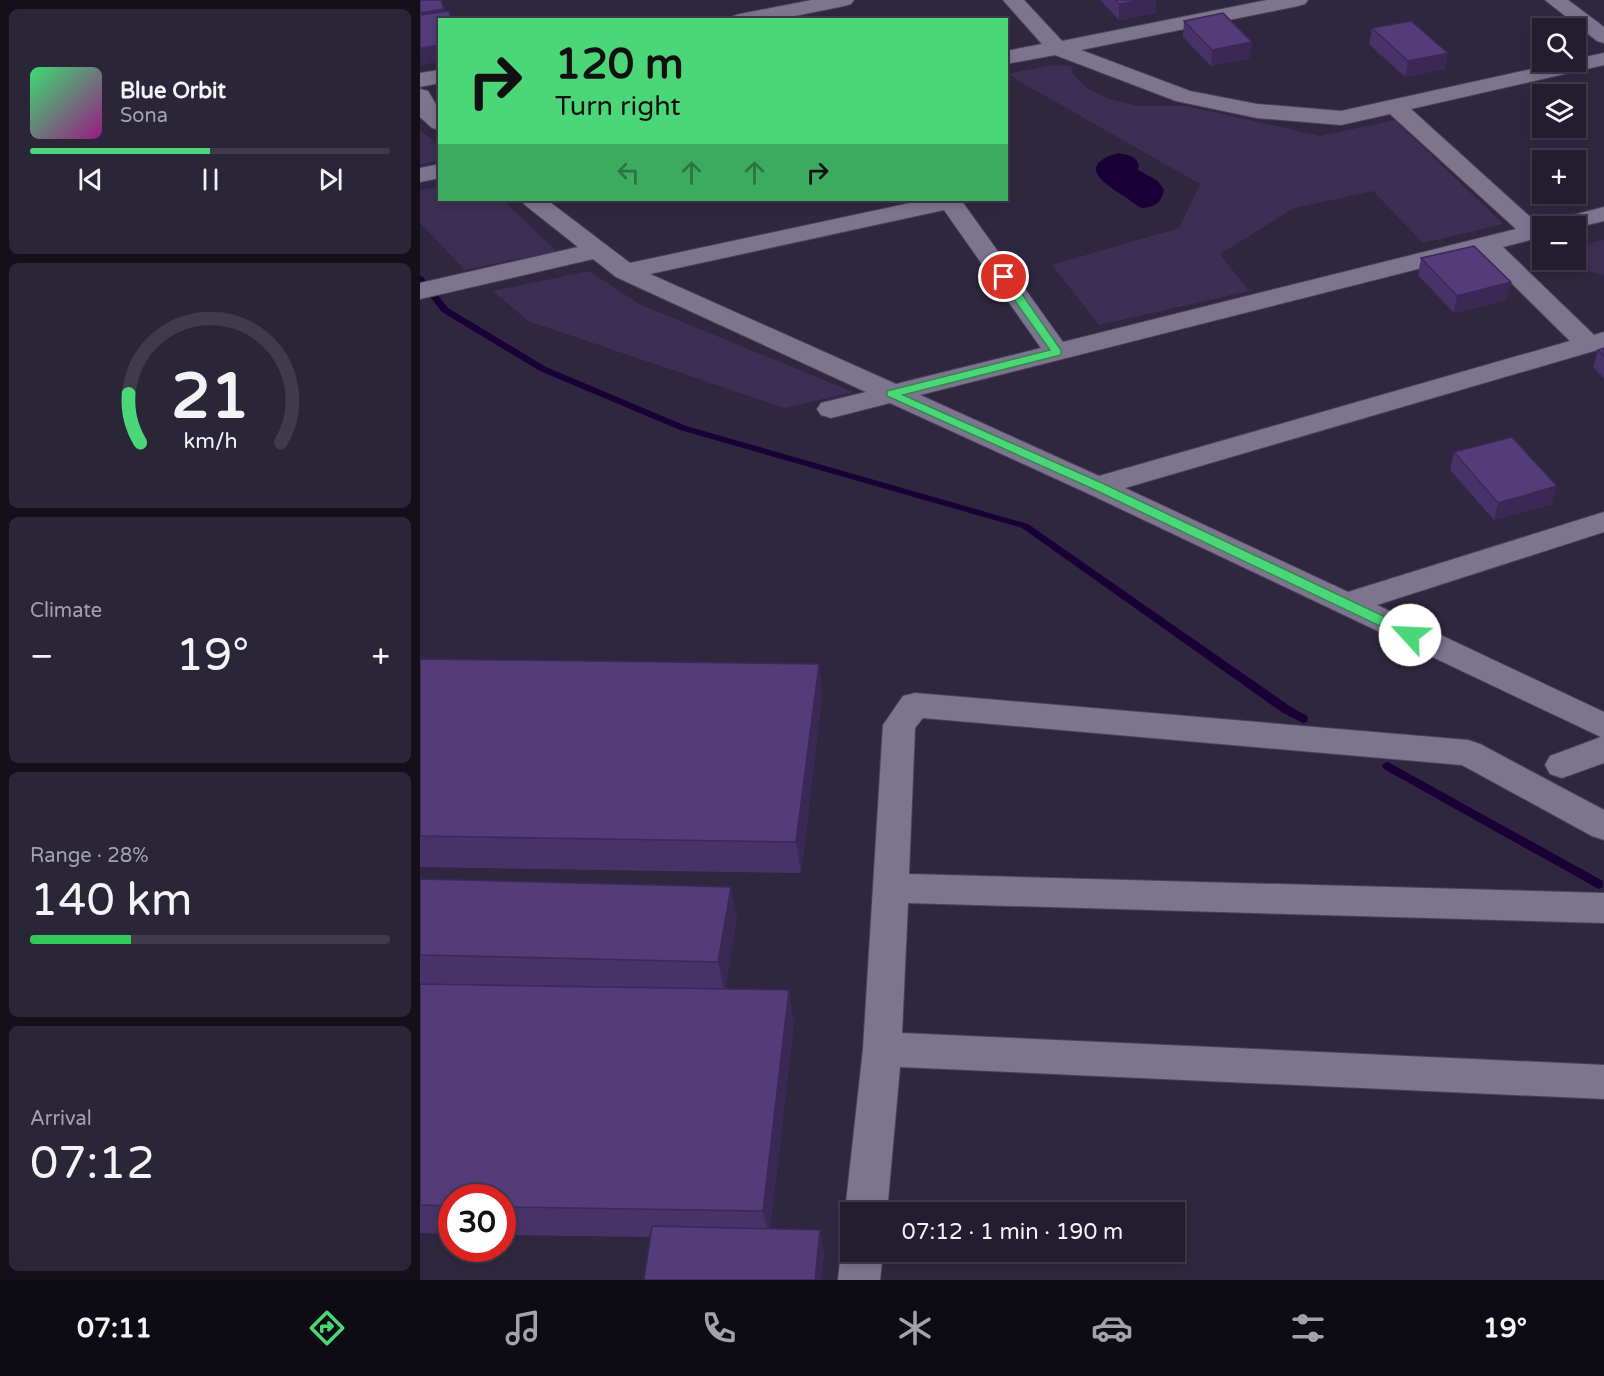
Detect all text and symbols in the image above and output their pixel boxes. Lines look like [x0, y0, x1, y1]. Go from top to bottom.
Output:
map controls [1532, 18, 1586, 270]
button: search [1532, 18, 1586, 72]
text: 120 m [555, 39, 684, 90]
icon: right [456, 42, 534, 120]
text: Blue Orbit [120, 78, 226, 104]
button: layers [1532, 84, 1586, 138]
text: Turn right [555, 90, 681, 123]
text: Sona [120, 104, 168, 128]
button: + [1532, 150, 1586, 204]
icon: left [612, 156, 645, 189]
icon: ahead [675, 156, 708, 189]
icon: ahead [738, 156, 771, 189]
icon: right [801, 156, 834, 189]
icon: previous [74, 163, 107, 196]
icon: pause [194, 163, 227, 196]
icon: next [314, 163, 347, 196]
button: − [1532, 216, 1586, 270]
pin [978, 251, 1029, 302]
icon: arrive [987, 260, 1020, 293]
text: 21 [171, 360, 249, 435]
text: km/h [183, 428, 237, 454]
text: Climate [30, 599, 102, 623]
position arrow [1378, 603, 1442, 667]
text: 19° [176, 629, 249, 683]
text: − [30, 637, 54, 676]
text: + [371, 637, 390, 676]
text: Range · 28% [30, 844, 149, 868]
text: 140 km [30, 874, 192, 928]
text: Arrival [30, 1107, 92, 1131]
text: 07:12 [30, 1137, 155, 1191]
speed limit sign: 30 [438, 1184, 516, 1262]
text: 07:12 · 1 min · 190 m [902, 1219, 1123, 1245]
icon: directions [306, 1307, 348, 1349]
icon: music [502, 1307, 544, 1349]
icon: phone [698, 1307, 740, 1349]
icon: climate [894, 1307, 936, 1349]
icon: car [1091, 1307, 1133, 1349]
icon: filters [1287, 1307, 1329, 1349]
text: 07:11 [77, 1312, 152, 1345]
text: 19° [1483, 1312, 1527, 1345]

